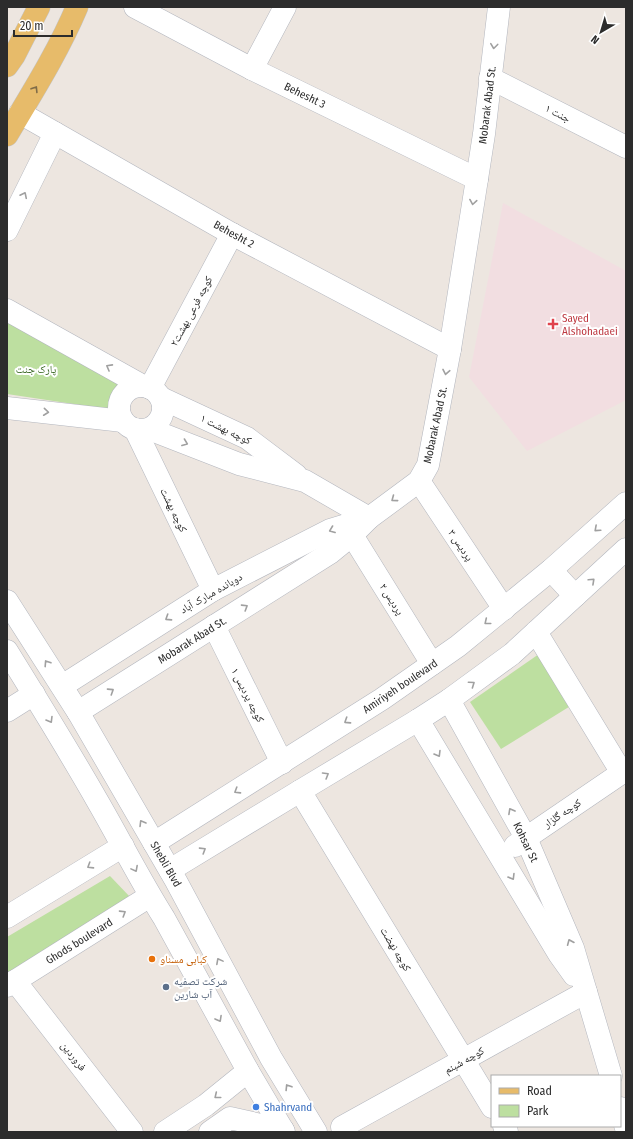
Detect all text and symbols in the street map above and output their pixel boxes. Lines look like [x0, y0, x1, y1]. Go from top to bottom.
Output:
scale bar [14, 12, 72, 38]
north arrow [581, 12, 621, 52]
text: 20 m [20, 19, 44, 33]
text: N [589, 32, 602, 47]
one-way arrow [490, 43, 499, 49]
street label: Mobarak Abad St. [476, 65, 499, 145]
street label: Behesht 3 [282, 80, 328, 111]
one-way arrow [30, 86, 37, 93]
street label: جنت ۱ [543, 102, 573, 125]
one-way arrow [19, 192, 27, 200]
one-way arrow [469, 199, 478, 205]
street label: Behesht 2 [211, 218, 256, 251]
street label: کوچه فرعی بهشت۲ [168, 274, 216, 348]
place label: Sayed Alshohadaei [562, 312, 618, 338]
marker: Sayed Alshohadaei [547, 318, 559, 330]
park label: پارک جنت [16, 363, 56, 376]
one-way arrow [106, 364, 113, 372]
one-way arrow [442, 369, 451, 375]
street label: Mobarak Abad St. [421, 386, 450, 465]
one-way arrow [43, 408, 49, 417]
street label: کوچه بهشت ۱ [198, 411, 254, 448]
one-way arrow [181, 438, 188, 446]
street label: کوچه بهشت [157, 486, 190, 535]
one-way arrow [391, 495, 398, 502]
one-way arrow [594, 524, 602, 532]
one-way arrow [328, 525, 335, 533]
street label: پردیس ۳ [445, 527, 476, 564]
street label: دوبانده مبارک آباد [178, 570, 245, 616]
one-way arrow [587, 578, 595, 586]
street label: پردیس ۲ [377, 581, 407, 618]
one-way arrow [241, 604, 248, 611]
one-way arrow [166, 613, 173, 620]
street label: Mobarak Abad St. [156, 614, 229, 667]
one-way arrow [484, 618, 492, 625]
street label: Amiriyeh boulevard [360, 657, 440, 716]
one-way arrow [44, 660, 52, 667]
street label: کوچه پردیس ۱ [228, 666, 267, 725]
one-way arrow [468, 681, 475, 689]
one-way arrow [107, 689, 114, 696]
one-way arrow [45, 716, 52, 723]
one-way arrow [344, 717, 351, 724]
one-way arrow [433, 750, 440, 757]
one-way arrow [322, 772, 329, 779]
one-way arrow [234, 787, 241, 794]
street label: کوچه گلزار [540, 796, 584, 831]
one-way arrow [508, 808, 515, 815]
one-way arrow [139, 820, 147, 827]
street label: Kohsar St [510, 820, 541, 865]
street label: Shebli Blvd [147, 839, 184, 889]
one-way arrow [199, 847, 206, 854]
one-way arrow [87, 861, 94, 869]
one-way arrow [131, 865, 138, 872]
one-way arrow [508, 873, 515, 880]
one-way arrow [119, 911, 126, 918]
street label: Ghods boulevard [43, 916, 115, 967]
street label: کوچه نهضت [377, 925, 414, 974]
one-way arrow [567, 938, 575, 945]
place label: کبابی مسناو [160, 953, 208, 966]
marker: کبابی مسناو [147, 954, 157, 964]
one-way arrow [216, 958, 224, 965]
place label: شرکت تصفیه آب شارین [174, 975, 227, 1001]
marker: شرکت تصفیه آب شارین [161, 982, 171, 992]
one-way arrow [214, 1015, 222, 1022]
street label: فروردین [58, 1039, 89, 1074]
street label: کوچه شبنم [442, 1044, 487, 1078]
legend [491, 1075, 621, 1127]
one-way arrow [286, 1084, 293, 1091]
text: Road [527, 1084, 552, 1098]
one-way arrow [215, 1091, 222, 1098]
place label: Shahrvand [264, 1101, 312, 1114]
marker: Shahrvand [251, 1102, 261, 1112]
text: Park [527, 1104, 549, 1118]

